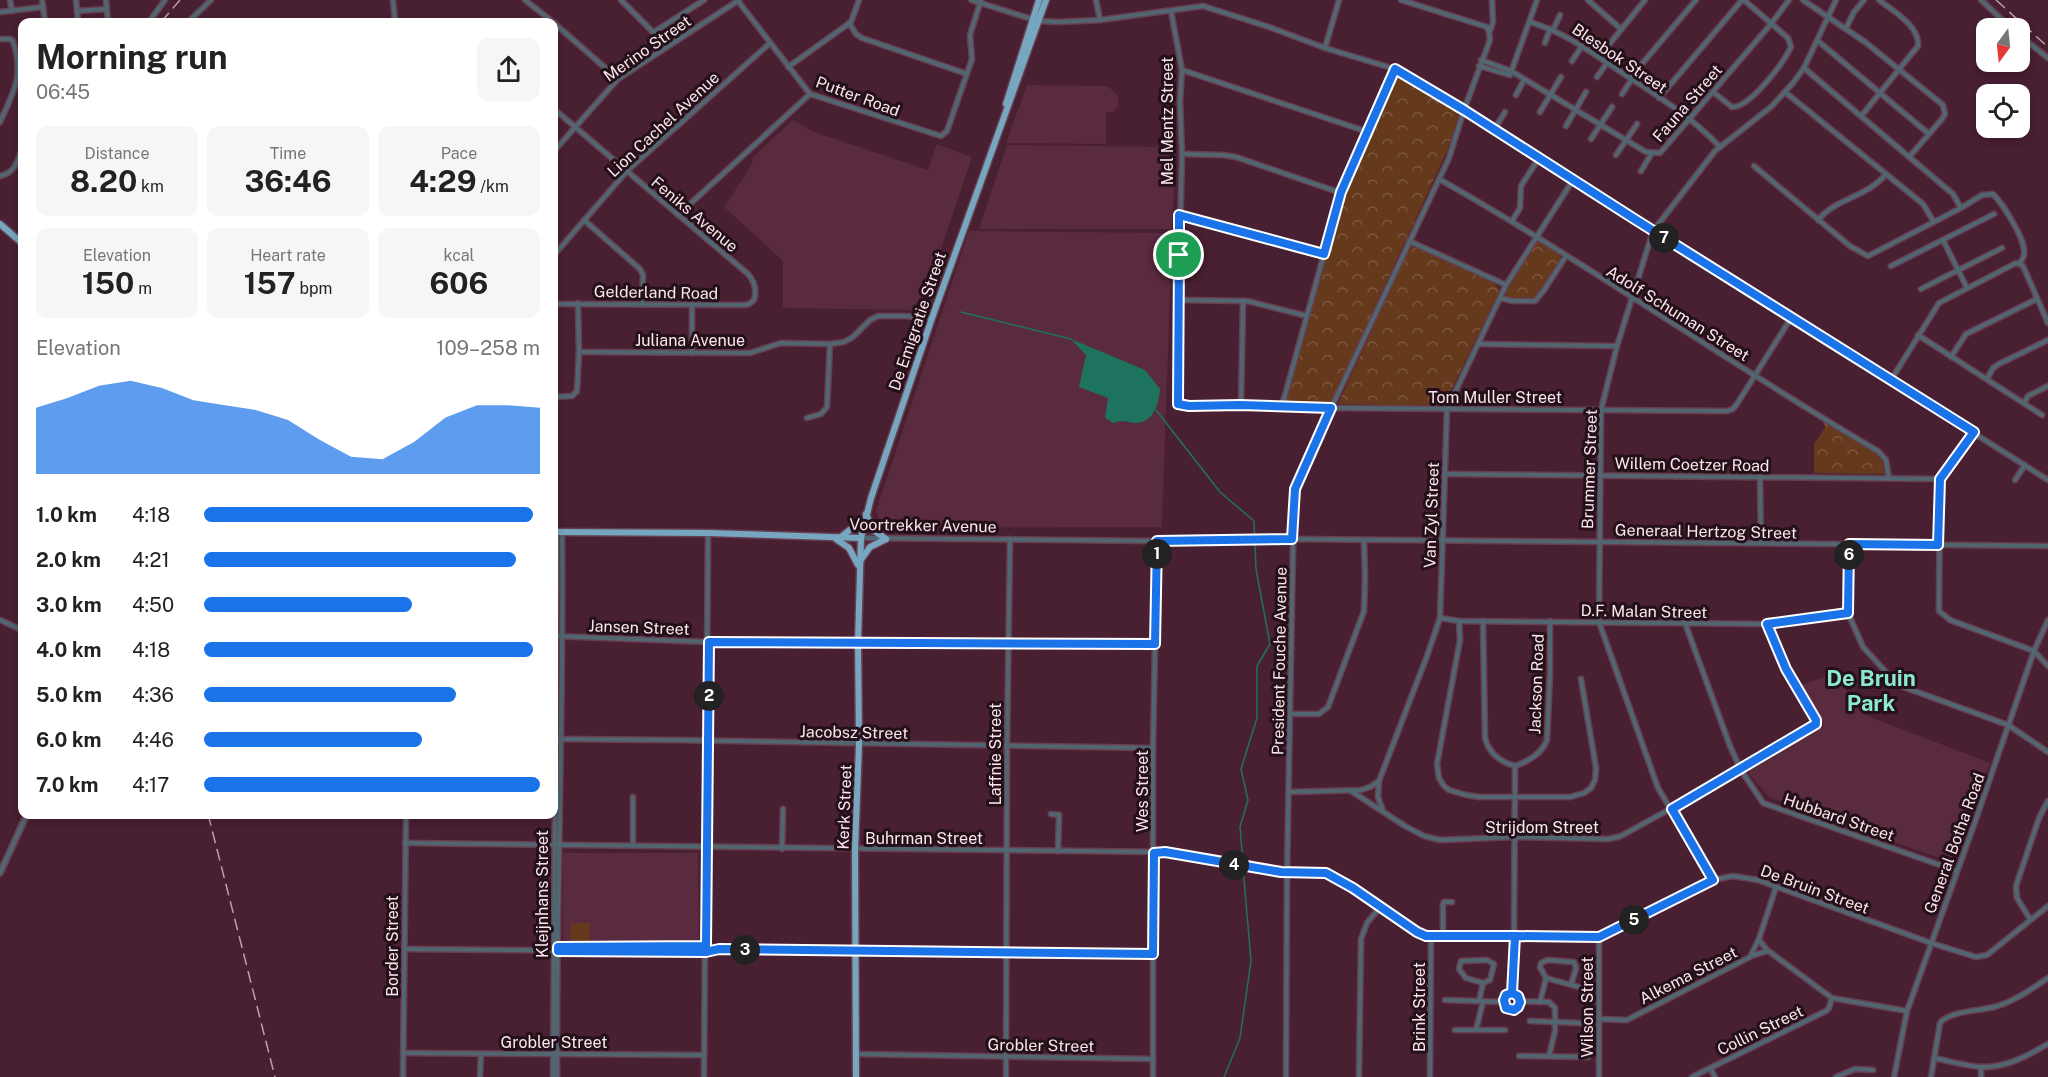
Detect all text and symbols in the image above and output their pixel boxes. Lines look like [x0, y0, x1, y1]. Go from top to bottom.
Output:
street label: Merino Street [600, 11, 695, 86]
north arrow [1976, 18, 2030, 72]
map controls [1976, 18, 2030, 138]
street label: Blesbok Street [1569, 20, 1671, 97]
text: Morning run [36, 38, 228, 76]
button: share [477, 38, 540, 101]
street label: Mel Mentz Street [1158, 57, 1177, 185]
street label: Fauna Street [1649, 61, 1726, 146]
street label: Lion Cachel Avenue [604, 68, 723, 181]
street label: Putter Road [813, 72, 902, 120]
text: 06:45 [36, 80, 90, 104]
button: locate [1976, 84, 2030, 138]
text: Distance [85, 144, 149, 163]
text: Time [270, 144, 306, 163]
text: Pace [441, 144, 477, 163]
text: 8.20 [70, 163, 137, 199]
text: 36:46 [244, 163, 332, 199]
text: 4:29 [409, 163, 476, 199]
street label: Feniks Avenue [647, 173, 742, 256]
text: km [137, 177, 164, 196]
text: /km [476, 177, 509, 196]
pin: 7 [1649, 223, 1679, 253]
text: 7 [1659, 228, 1669, 247]
pin [1153, 229, 1204, 280]
icon: arrive [1162, 238, 1195, 271]
text: Elevation [83, 246, 151, 265]
text: Heart rate [250, 246, 326, 265]
text: kcal [444, 246, 474, 265]
street label: De Emigratie Street [885, 249, 950, 393]
street label: Adolf Schuman Street [1603, 262, 1753, 365]
text: 150 [82, 265, 134, 301]
text: 157 [244, 265, 296, 301]
text: 606 [430, 265, 488, 301]
text: m [134, 279, 152, 298]
text: bpm [296, 279, 332, 298]
street label: Gelderland Road [594, 282, 718, 303]
street label: Juliana Avenue [635, 331, 745, 350]
text: Elevation [36, 336, 121, 360]
text: 109–258 m [436, 336, 540, 360]
street label: Tom Muller Street [1428, 388, 1562, 407]
street label: Brummer Street [1578, 409, 1601, 529]
street label: Willem Coetzer Road [1614, 454, 1770, 475]
street label: Van Zyl Street [1420, 462, 1443, 568]
text: 1.0 km [36, 503, 97, 527]
text: 4:18 [132, 503, 170, 527]
street label: Voortrekker Avenue [849, 515, 997, 536]
street label: Generaal Hertzog Street [1615, 520, 1797, 543]
pin: 1 [1142, 539, 1172, 569]
pin: 6 [1834, 540, 1864, 570]
text: 1 [1154, 544, 1160, 563]
text: 6 [1844, 545, 1854, 564]
text: 2.0 km [36, 548, 101, 572]
text: 4:21 [132, 548, 170, 572]
street label: President Fouche Avenue [1268, 567, 1291, 755]
text: 3.0 km [36, 593, 102, 617]
text: 4:50 [132, 593, 174, 617]
street label: D.F. Malan Street [1580, 601, 1708, 622]
street label: Jansen Street [588, 616, 690, 639]
street label: Jackson Road [1525, 633, 1548, 735]
text: 4.0 km [36, 638, 101, 662]
text: 4:18 [132, 638, 170, 662]
district label: De Bruin Park [1826, 665, 1916, 716]
pin: 2 [694, 681, 724, 711]
text: 5.0 km [36, 683, 102, 707]
text: 4:36 [132, 683, 174, 707]
text: 2 [704, 686, 714, 705]
street label: Laffnie Street [986, 703, 1005, 805]
street label: Jacobsz Street [800, 722, 908, 743]
text: 6.0 km [36, 728, 102, 752]
text: 4:46 [132, 728, 174, 752]
street label: Wes Street [1133, 750, 1152, 832]
street label: Kerk Street [834, 764, 855, 850]
street label: General Botha Road [1920, 770, 1989, 916]
text: 7.0 km [36, 773, 99, 797]
text: 4:17 [132, 773, 169, 797]
street label: Hubbard Street [1781, 790, 1897, 845]
street label: Strijdom Street [1485, 818, 1599, 837]
street label: Buhrman Street [865, 829, 983, 848]
street label: Kleijnhans Street [533, 830, 552, 958]
pin: 4 [1219, 850, 1249, 880]
text: 4 [1229, 855, 1239, 874]
street label: De Bruin Street [1758, 861, 1872, 918]
street label: Border Street [383, 895, 402, 997]
pin: 5 [1619, 905, 1649, 935]
text: 5 [1629, 910, 1639, 929]
pin: 3 [730, 935, 760, 965]
text: 3 [740, 940, 750, 959]
street label: Alkema Street [1636, 943, 1740, 1008]
street label: Wilson Street [1578, 957, 1597, 1057]
street label: Brink Street [1410, 962, 1429, 1052]
street label: Collin Street [1714, 1001, 1806, 1059]
street label: Grobler Street [501, 1033, 607, 1052]
street label: Grobler Street [987, 1035, 1095, 1056]

